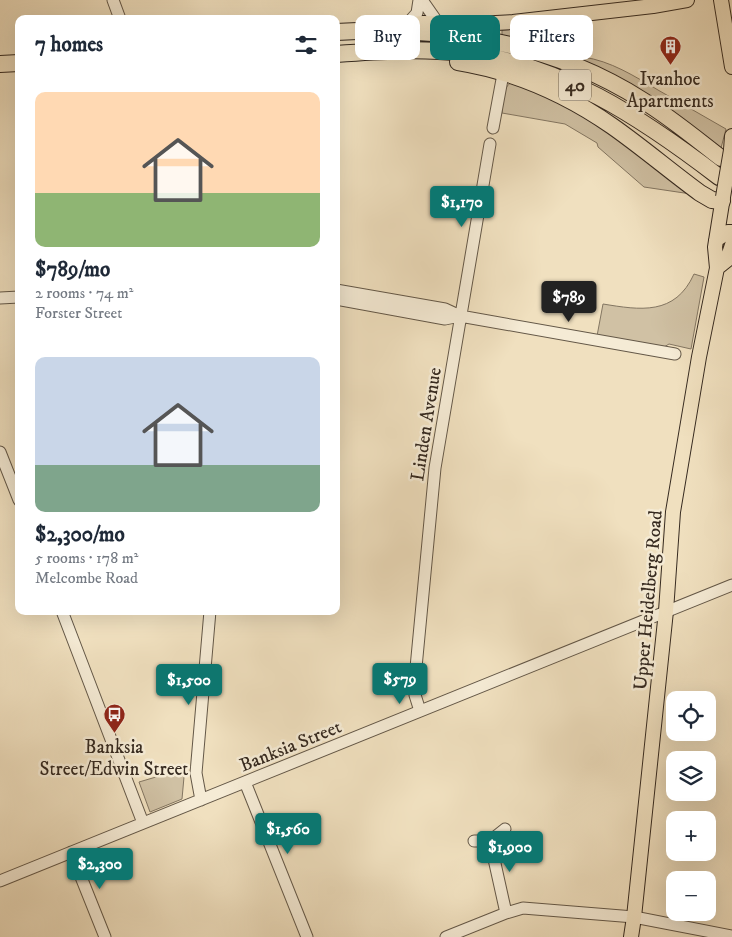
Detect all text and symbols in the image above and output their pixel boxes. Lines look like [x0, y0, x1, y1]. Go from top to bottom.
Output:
chip: Buy [355, 15, 420, 60]
chip: Rent [430, 15, 500, 60]
chip: Filters [510, 15, 593, 60]
icon: filters [292, 31, 320, 59]
text: 7 homes [35, 32, 103, 58]
building icon: Ivanhoe Apartments [658, 35, 682, 66]
place label: Ivanhoe Apartments [626, 68, 714, 113]
road number: 40 [559, 70, 591, 100]
icon: home [133, 125, 223, 215]
pin: $1,170 [421, 186, 503, 228]
text: $1,170 [441, 192, 483, 212]
text: $789/mo [35, 257, 110, 283]
pin: $789 [539, 280, 599, 323]
text: 2 rooms · 74 m² [35, 283, 133, 303]
text: $789 [552, 287, 586, 307]
text: Forster Street [35, 303, 122, 323]
street label: Linden Avenue [406, 366, 447, 483]
icon: home [133, 390, 223, 480]
street label: Upper Heidelberg Road [629, 509, 668, 691]
text: $2,300/mo [35, 522, 125, 548]
text: 5 rooms · 178 m² [35, 548, 138, 568]
text: Melcombe Road [35, 568, 138, 588]
pin: $579 [370, 662, 430, 705]
pin: $1,500 [148, 664, 230, 706]
text: $579 [383, 669, 417, 689]
text: $1,500 [167, 670, 211, 690]
map controls [666, 691, 716, 921]
button: locate [666, 691, 716, 741]
bus stop icon: Banksia Street/Edwin Street [102, 703, 126, 734]
street label: Banksia Street [236, 716, 345, 777]
place label: Banksia Street/Edwin Street [40, 736, 188, 781]
button: layers [666, 751, 716, 801]
button: + [666, 811, 716, 861]
pin: $1,560 [247, 812, 329, 855]
text: $1,560 [266, 819, 310, 839]
pin: $1,900 [469, 830, 551, 873]
text: $1,900 [488, 837, 532, 857]
pin: $2,300 [59, 848, 141, 890]
text: $2,300 [78, 854, 122, 874]
button: − [666, 871, 716, 921]

